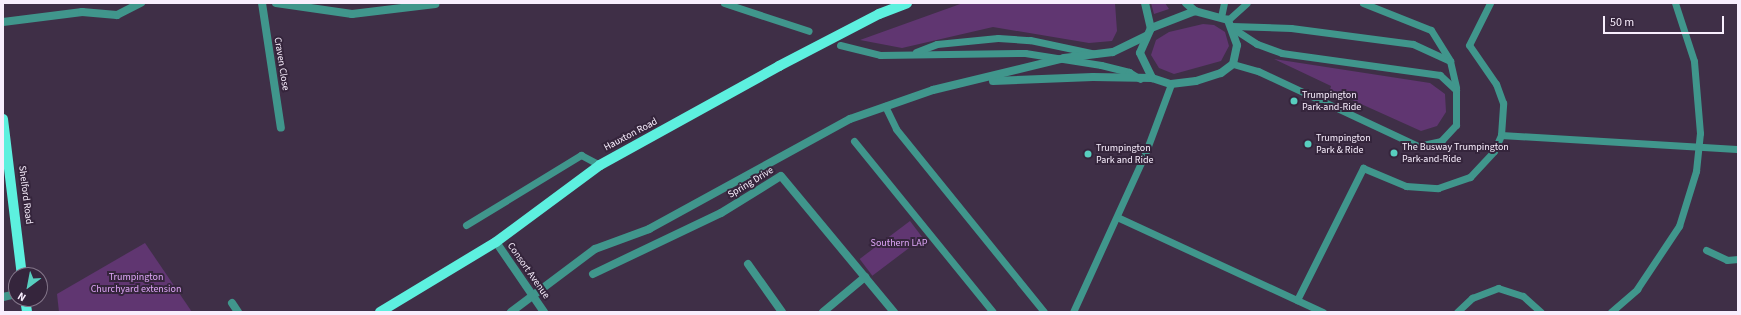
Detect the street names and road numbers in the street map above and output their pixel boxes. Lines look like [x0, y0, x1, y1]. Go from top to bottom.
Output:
street label: Craven Close [271, 36, 291, 92]
street label: Hauxton Road [602, 116, 660, 154]
street label: Shelford Road [15, 165, 35, 225]
street label: Spring Drive [726, 165, 776, 201]
street label: Consort Avenue [504, 241, 552, 301]

